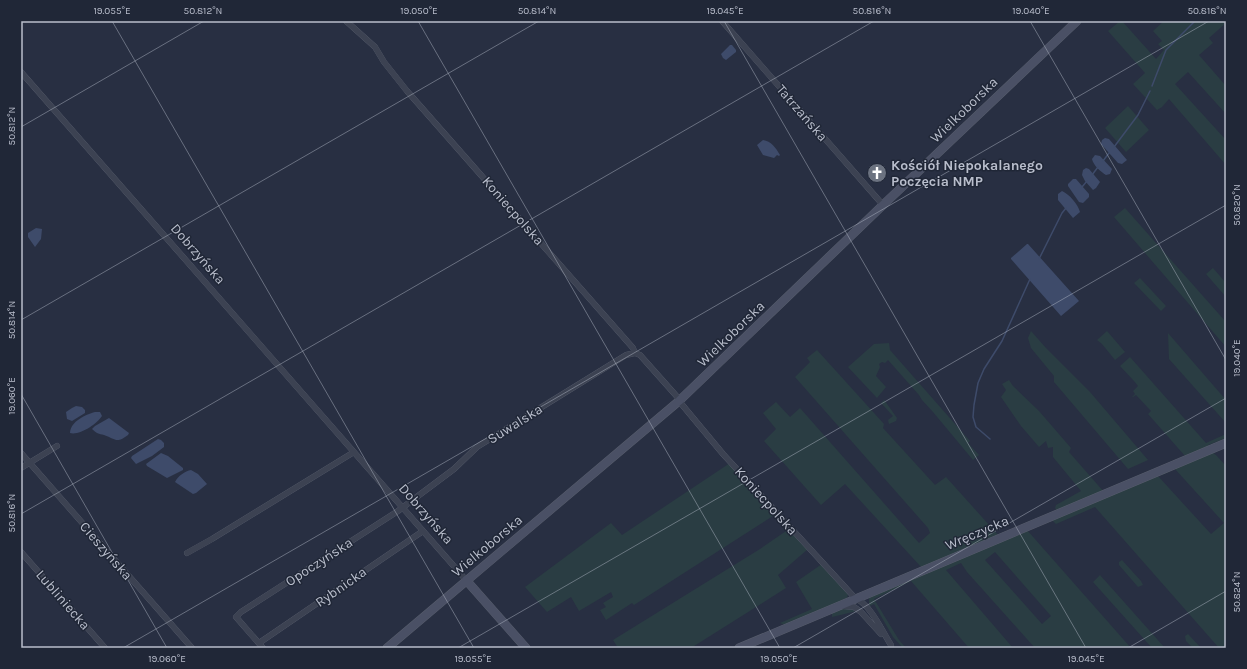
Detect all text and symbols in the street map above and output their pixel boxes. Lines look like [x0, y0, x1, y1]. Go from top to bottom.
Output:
text: 19.055°E [93, 5, 131, 17]
text: 50.812°N [184, 5, 222, 17]
text: 19.050°E [400, 5, 438, 17]
text: 50.814°N [518, 5, 556, 17]
text: 19.045°E [706, 5, 744, 17]
text: 50.816°N [853, 5, 891, 17]
text: 19.040°E [1012, 5, 1050, 17]
text: 50.818°N [1187, 5, 1227, 17]
street label: Wielkoborska [927, 74, 1001, 146]
street label: Tatrzańska [773, 81, 831, 145]
text: 50.812°N [6, 107, 18, 145]
place label: Kościół Niepokalanego Poczęcia NMP [891, 157, 1043, 190]
church icon: Kościół Niepokalanego Poczęcia NMP [866, 162, 888, 184]
street label: Koniecpolska [478, 173, 548, 249]
text: 50.820°N [1231, 184, 1243, 226]
street label: Dobrzyńska [167, 220, 229, 288]
street label: Wielkoborska [694, 298, 768, 370]
text: 50.814°N [6, 301, 18, 339]
text: 19.040°E [1231, 339, 1243, 377]
text: 19.060°E [6, 377, 18, 415]
street label: Suwalska [484, 400, 546, 448]
street label: Koniecpolska [731, 463, 801, 539]
street label: Dobrzyńska [395, 480, 457, 548]
text: 50.816°N [6, 494, 18, 532]
street label: Wielkoborska [448, 511, 526, 581]
street label: Wręczycka [943, 512, 1011, 554]
street label: Cieszyńska [76, 518, 136, 584]
street label: Opoczyńska [282, 534, 356, 590]
street label: Rybnicka [312, 563, 370, 611]
street label: Lubliniecka [32, 566, 94, 634]
text: 50.824°N [1231, 571, 1243, 613]
text: 19.060°E [148, 653, 186, 665]
text: 19.055°E [454, 653, 492, 665]
text: 19.050°E [760, 653, 798, 665]
text: 19.045°E [1067, 653, 1105, 665]

